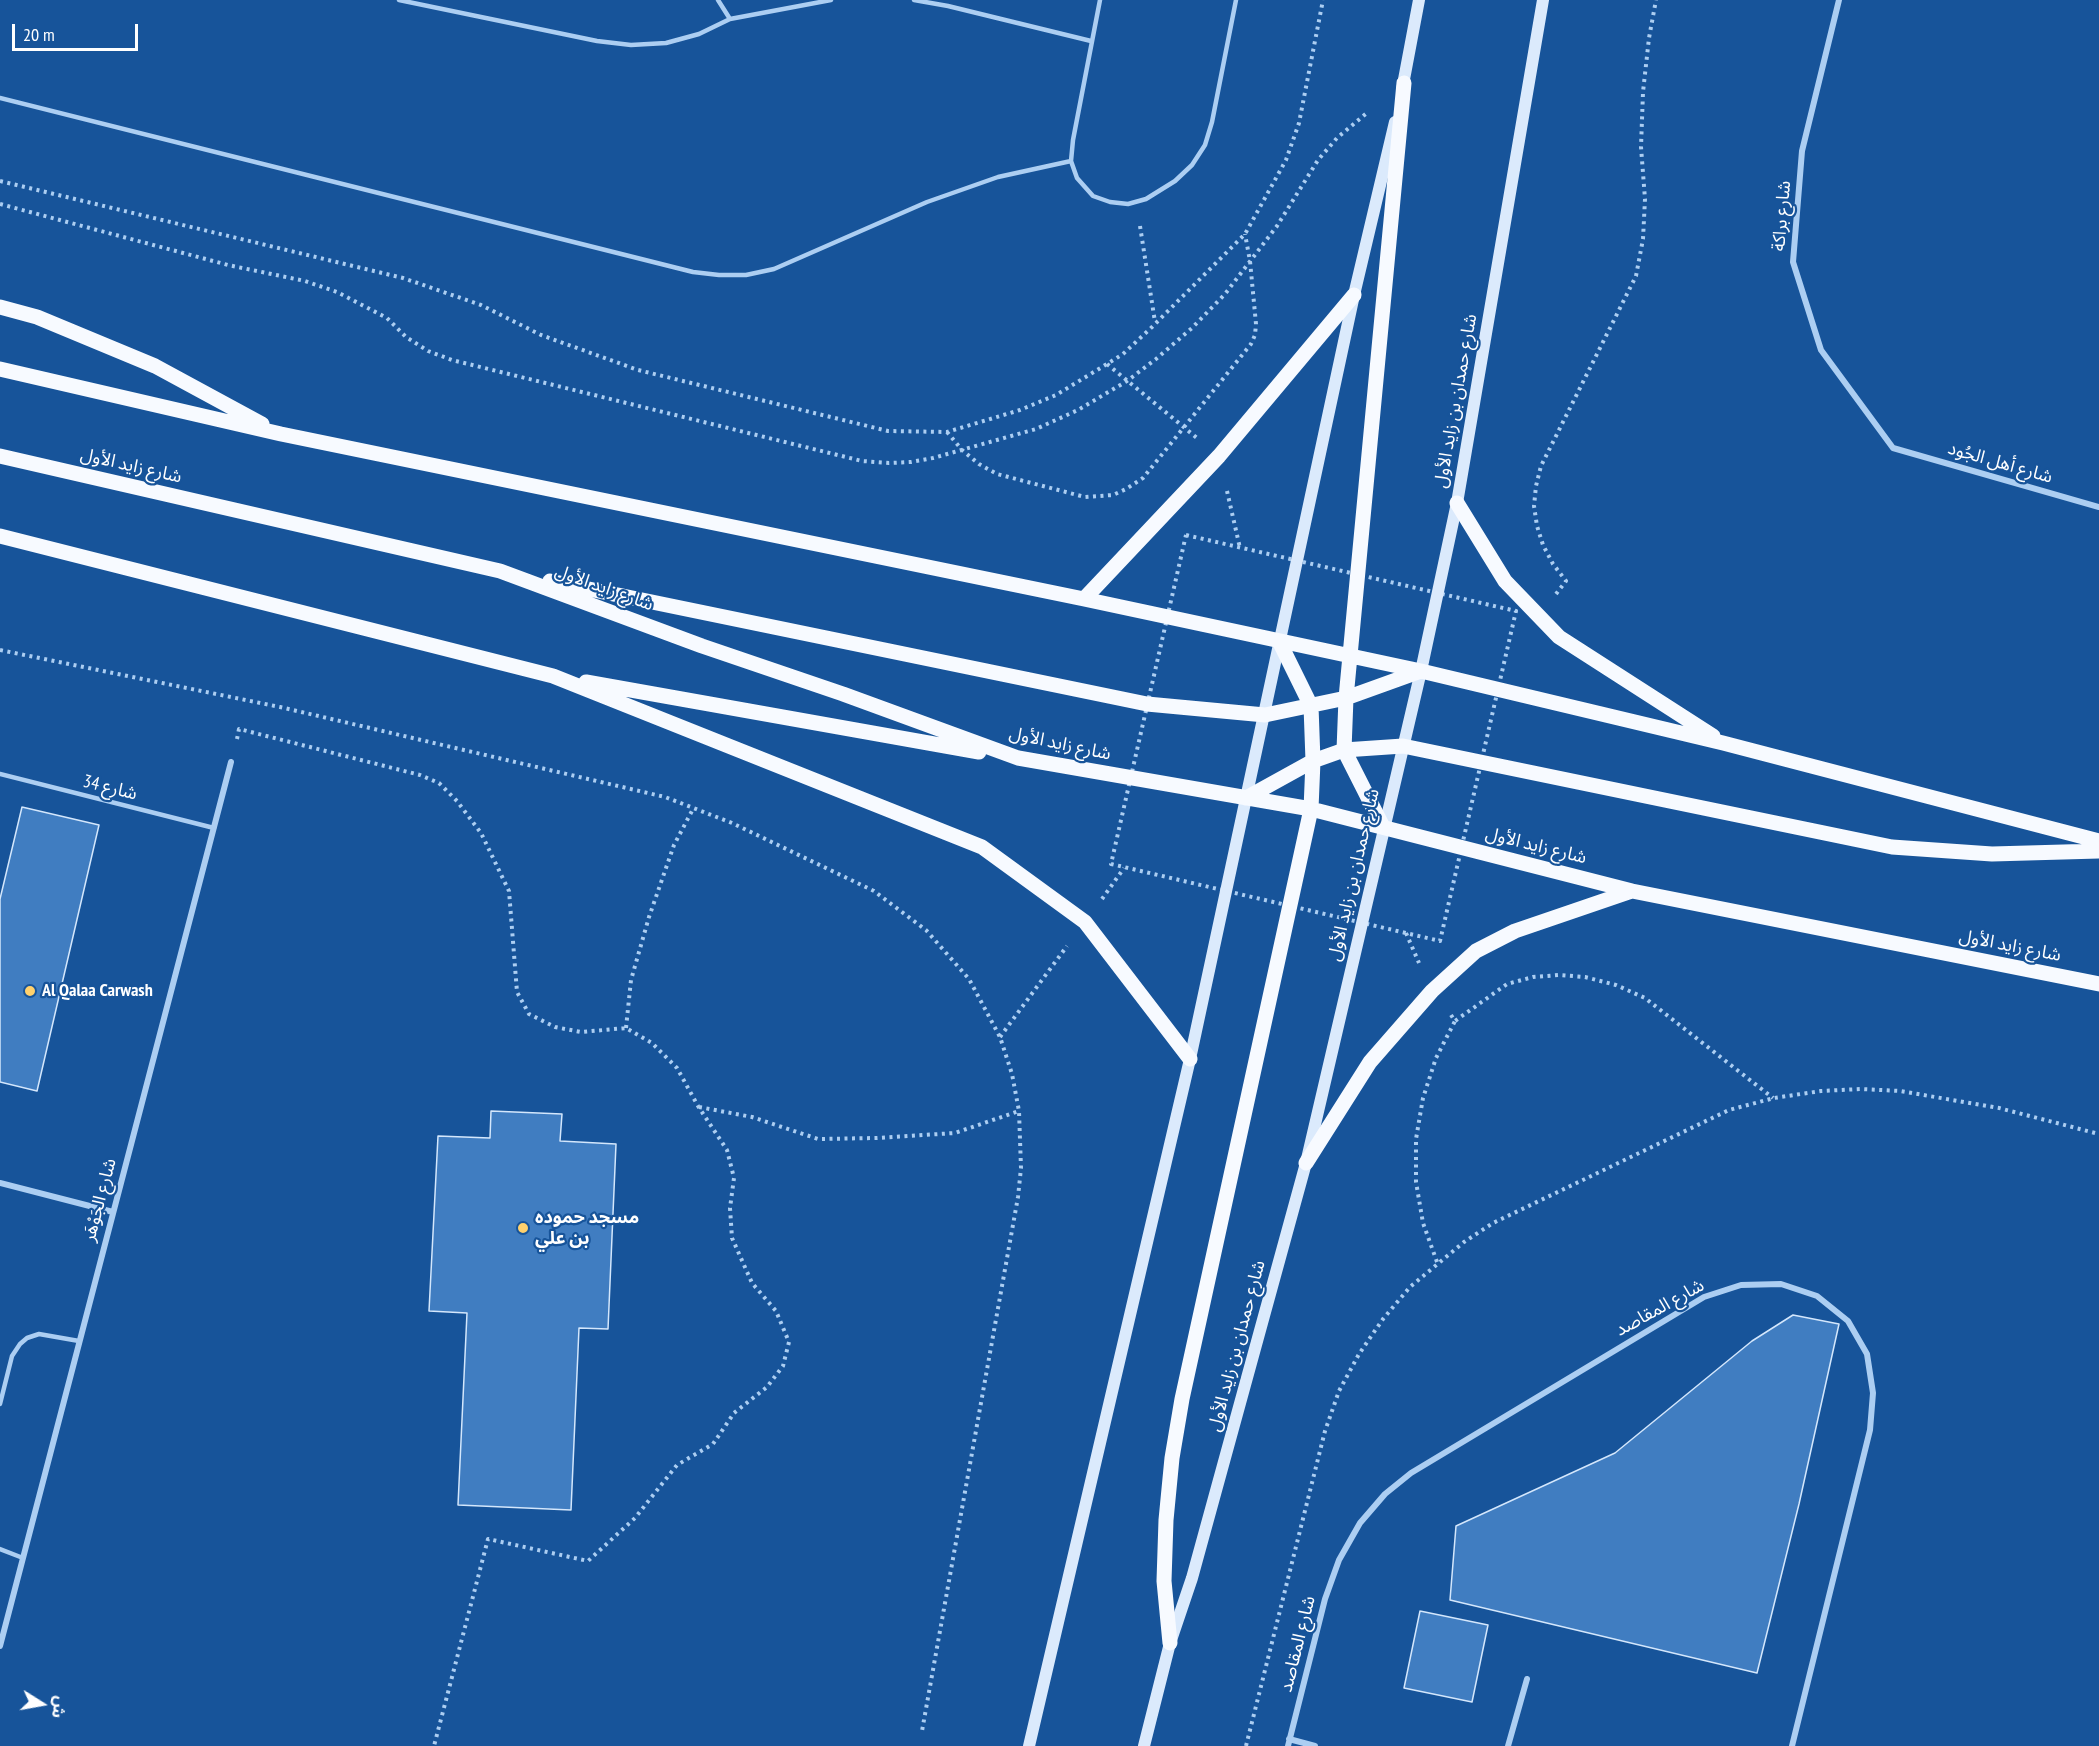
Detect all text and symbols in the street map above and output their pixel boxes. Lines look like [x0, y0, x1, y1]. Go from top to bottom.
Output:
scale bar [15, 12, 141, 50]
text: 20 m [23, 23, 55, 46]
street label: شارع براكة [1768, 180, 1796, 252]
street label: شارع حمدان بن زايد الأول [1430, 312, 1482, 490]
street label: شارع أهل الجُود [1945, 438, 2055, 488]
street label: شارع زايد الأول [78, 444, 184, 488]
street label: شارع زايد الأول [552, 560, 656, 616]
street label: شارع زايد الأول [1007, 723, 1113, 765]
street label: شارع 34 [81, 771, 139, 805]
street label: شارع حمدان بن زايد الأول [1324, 787, 1384, 963]
street label: شارع زايد الأول [1483, 823, 1589, 869]
street label: شارع زايد الأول [1957, 926, 2063, 966]
place label: Al Qalaa Carwash [42, 980, 153, 1002]
marker: Al Qalaa Carwash [23, 984, 37, 998]
street label: شارع الجَوْهَر [79, 1156, 121, 1244]
place label: مسجد حموده بن علي [535, 1207, 639, 1250]
marker: مسجد حموده بن علي [516, 1221, 530, 1235]
street label: شارع حمدان بن زايد الأول [1204, 1258, 1270, 1434]
street label: شارع المقاصد [1612, 1275, 1708, 1341]
street label: شارع المقاصد [1276, 1594, 1320, 1694]
north arrow [12, 1674, 72, 1734]
text: ش [48, 1695, 72, 1720]

